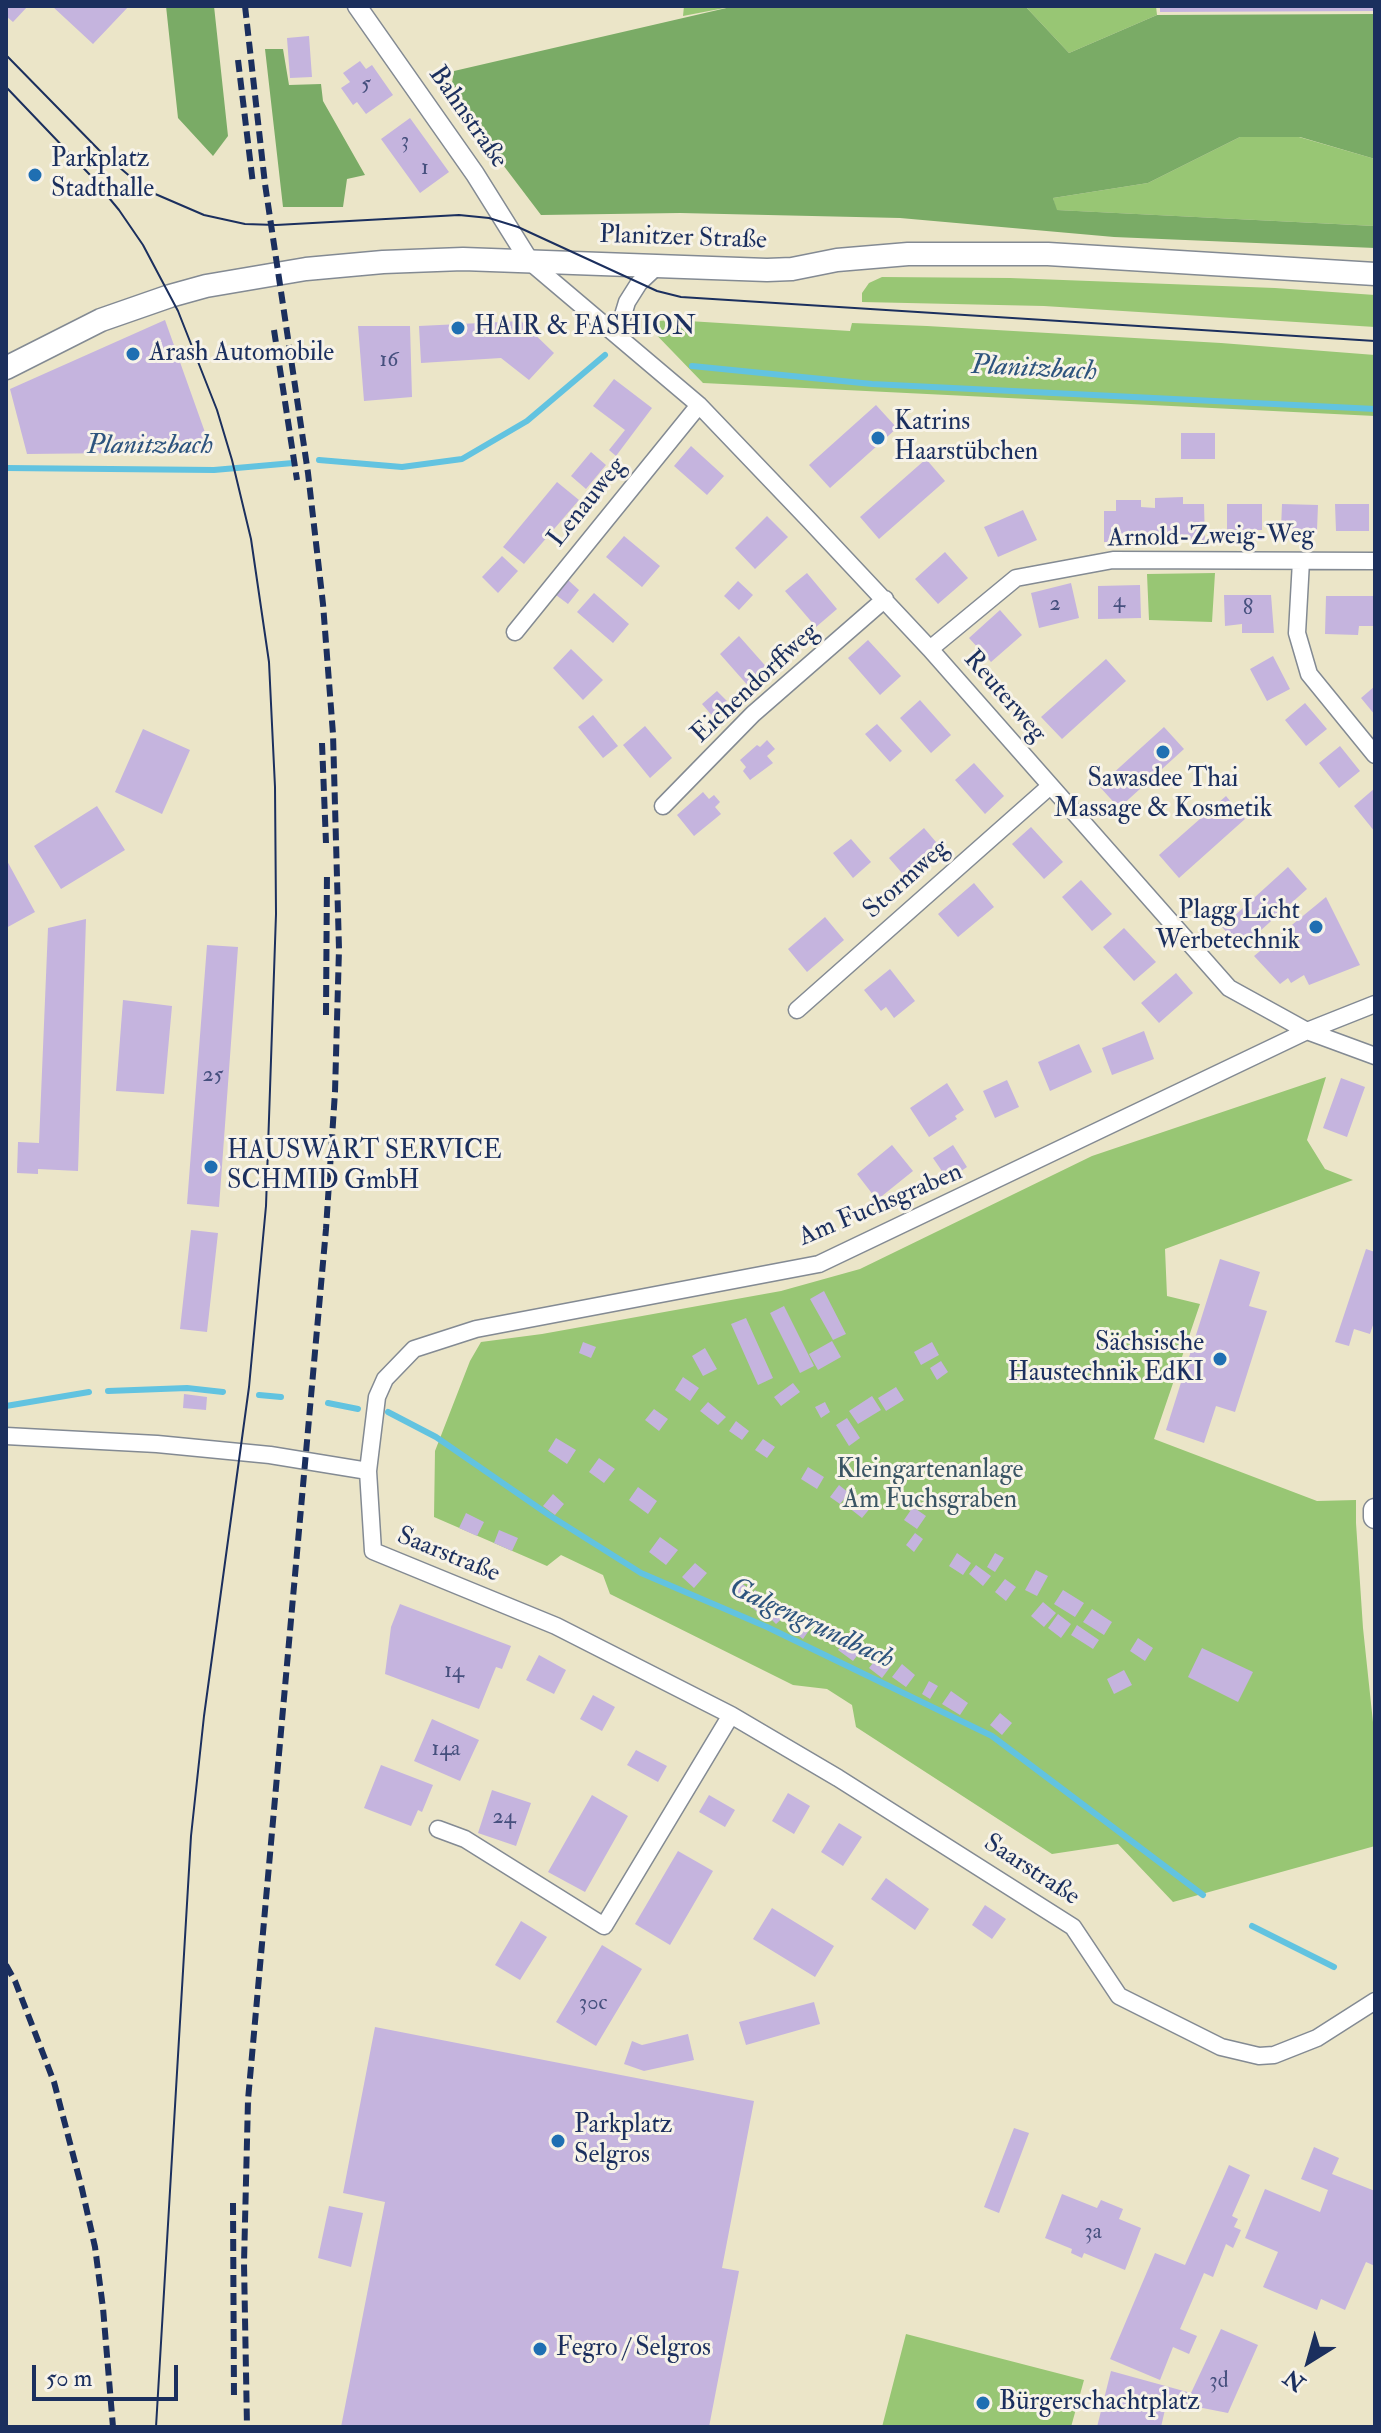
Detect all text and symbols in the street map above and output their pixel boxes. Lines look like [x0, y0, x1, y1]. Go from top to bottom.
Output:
street label: Bahnstraße [421, 61, 513, 175]
house number: 5 [361, 72, 371, 98]
house number: 3 [401, 129, 409, 155]
place label: Parkplatz Stadthalle [51, 144, 154, 206]
house number: 1 [421, 156, 429, 182]
marker: Parkplatz Stadthalle [26, 166, 44, 184]
street label: Planitzer Straße [599, 220, 767, 258]
place label: HAIR & FASHION [474, 312, 696, 344]
marker: HAIR & FASHION [449, 319, 467, 337]
place label: Arash Automobile [149, 338, 334, 370]
marker: Arash Automobile [124, 345, 142, 363]
house number: 16 [380, 348, 398, 374]
water label: Planitzbach [970, 350, 1098, 390]
place label: Katrins Haarstübchen [894, 407, 1038, 468]
marker: Katrins Haarstübchen [869, 429, 887, 447]
water label: Planitzbach [87, 430, 213, 464]
street label: Lenauweg [542, 452, 634, 554]
street label: Arnold-Zweig-Weg [1107, 521, 1315, 555]
house number: 4 [1113, 589, 1125, 615]
house number: 2 [1049, 592, 1061, 618]
house number: 8 [1243, 596, 1253, 622]
street label: Eichendorffweg [686, 617, 826, 751]
street label: Reuterweg [956, 645, 1052, 749]
marker: Sawasdee Thai Massage & Kosmetik [1154, 743, 1172, 761]
place label: Sawasdee Thai Massage & Kosmetik [1054, 764, 1272, 826]
street label: Stormweg [858, 834, 956, 926]
place label: Plagg Licht Werbetechnik [1156, 896, 1300, 958]
marker: Plagg Licht Werbetechnik [1307, 918, 1325, 936]
house number: 25 [203, 1063, 223, 1089]
place label: HAUSWART SERVICE SCHMID GmbH [227, 1136, 502, 1198]
marker: HAUSWART SERVICE SCHMID GmbH [202, 1158, 220, 1176]
street label: Am Fuchsgraben [795, 1158, 967, 1254]
place label: Sächsische Haustechnik EdKI [1008, 1328, 1204, 1390]
marker: Sächsische Haustechnik EdKI [1211, 1350, 1229, 1368]
park label: Kleingartenanlage Am Fuchsgraben [837, 1455, 1023, 1516]
street label: Saarstraße [392, 1521, 504, 1591]
water label: Galgengrundbach [723, 1572, 899, 1678]
house number: 14 [444, 1659, 464, 1685]
house number: 14a [432, 1737, 460, 1763]
house number: 24 [492, 1805, 516, 1831]
street label: Saarstraße [977, 1828, 1085, 1914]
house number: 30c [579, 1991, 607, 2017]
place label: Parkplatz Selgros [574, 2110, 672, 2172]
marker: Parkplatz Selgros [549, 2132, 567, 2150]
house number: 3a [1084, 2220, 1102, 2246]
north arrow [1269, 2321, 1349, 2401]
place label: Fegro / Selgros [556, 2333, 711, 2365]
marker: Fegro / Selgros [531, 2340, 549, 2358]
scale bar [36, 2349, 182, 2399]
text: 50 m [46, 2363, 92, 2394]
text: N [1278, 2363, 1311, 2397]
house number: 3d [1209, 2369, 1229, 2395]
place label: Bürgerschachtplatz [999, 2387, 1200, 2419]
marker: Bürgerschachtplatz [974, 2394, 992, 2412]

